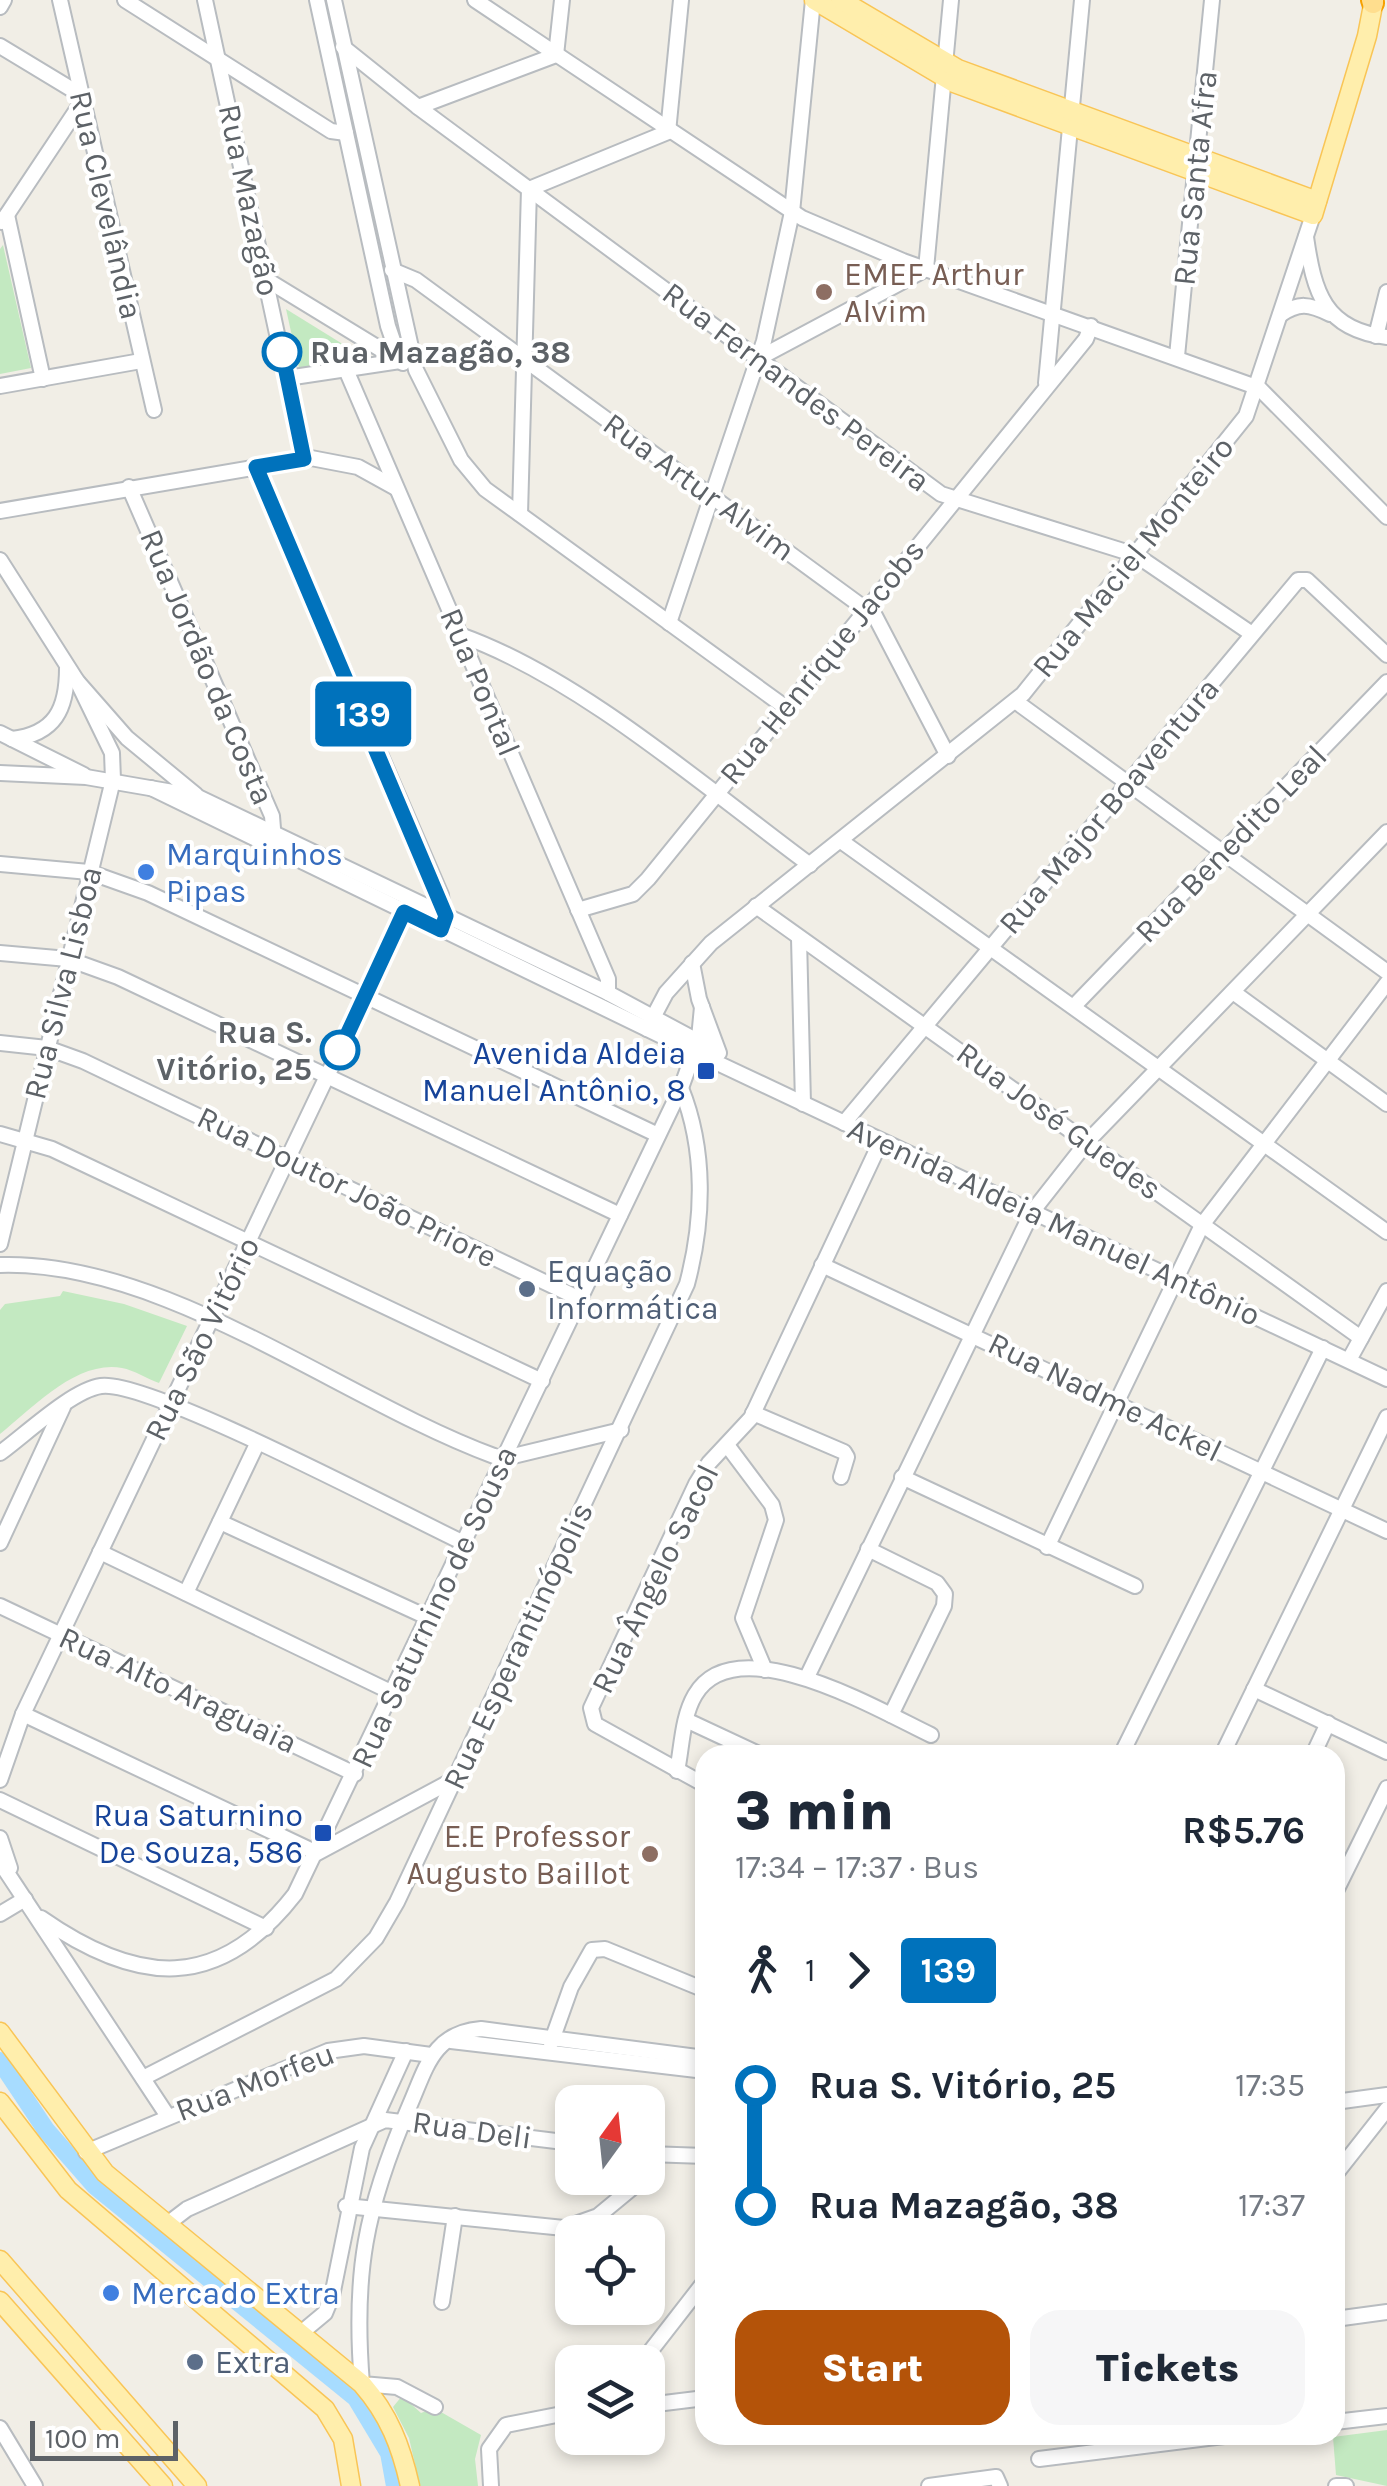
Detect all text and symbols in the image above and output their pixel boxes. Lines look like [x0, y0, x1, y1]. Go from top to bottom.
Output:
street label: Rua Santa Afra [1165, 69, 1225, 287]
street label: Rua Clevelândia [62, 87, 150, 323]
street label: Rua Mazagão [211, 101, 287, 299]
place label: EMEF Arthur Alvim [844, 256, 1024, 330]
street label: Rua Fernandes Pereira [655, 274, 937, 500]
marker: EMEF Arthur Alvim [813, 281, 835, 303]
marker: Rua Mazagão, 38 [263, 333, 301, 371]
place label: Rua Mazagão, 38 [310, 334, 571, 371]
street label: Rua Artur Alvim [596, 405, 802, 569]
street label: Rua Maciel Monteiro [1025, 429, 1241, 685]
street label: Rua Jordão da Costa [132, 524, 282, 810]
street label: Rua Henrique Jacobs [712, 532, 932, 792]
street label: Rua Pontal [432, 602, 528, 762]
street label: Rua Major Boaventura [991, 670, 1227, 942]
line badge: 139 [306, 682, 420, 746]
text: 139 [335, 694, 391, 735]
street label: Rua Benedito Leal [1127, 738, 1335, 950]
place label: Marquinhos Pipas [166, 836, 343, 910]
marker: Marquinhos Pipas [135, 861, 157, 883]
street label: Rua Silva Lisboa [16, 863, 110, 1103]
place label: Rua S. Vitório, 25 [156, 1014, 312, 1088]
marker: Rua S. Vitório, 25 [321, 1031, 359, 1069]
street label: Rua José Guedes [949, 1034, 1169, 1208]
place label: Avenida Aldeia Manuel Antônio, 8 [422, 1035, 686, 1109]
marker: Avenida Aldeia Manuel Antônio, 8 [695, 1060, 717, 1082]
street label: Rua Doutor João Priore [191, 1098, 503, 1276]
street label: Avenida Aldeia Manuel Antônio [842, 1110, 1266, 1334]
street label: Rua São Vitório [137, 1231, 267, 1447]
place label: Equação Informática [547, 1253, 719, 1327]
marker: Equação Informática [516, 1278, 538, 1300]
street label: Rua Nadme Ackel [982, 1324, 1228, 1470]
street label: Rua Saturnino de Sousa [343, 1440, 525, 1774]
street label: Rua Ângelo Sacol [583, 1458, 727, 1700]
street label: Rua Esperantinópolis [435, 1497, 601, 1795]
street label: Rua Alto Araguaia [53, 1619, 303, 1761]
text: 3 min [735, 1779, 894, 1843]
place label: Rua Saturnino De Souza, 586 [93, 1797, 303, 1871]
text: R$5.76 [1182, 1808, 1305, 1853]
place label: E.E Professor Augusto Baillot [406, 1818, 630, 1892]
marker: Rua Saturnino De Souza, 586 [312, 1822, 334, 1844]
marker: E.E Professor Augusto Baillot [639, 1843, 661, 1865]
text: 17:34 – 17:37 · Bus [735, 1849, 979, 1886]
icon: walk [735, 1943, 790, 1998]
icon: forward [831, 1943, 886, 1998]
text: 139 [921, 1950, 976, 1991]
text: 1 [805, 1952, 816, 1989]
street label: Rua Morfeu [170, 2035, 340, 2129]
text: Rua S. Vitório, 25 [809, 2063, 1116, 2108]
text: 17:35 [1235, 2067, 1305, 2104]
north arrow [555, 2085, 665, 2195]
map controls [555, 2085, 665, 2455]
street label: Rua Deli [410, 2103, 534, 2157]
text: Rua Mazagão, 38 [809, 2183, 1119, 2228]
text: 17:37 [1238, 2187, 1305, 2224]
button: locate [555, 2215, 665, 2325]
place label: Mercado Extra [131, 2275, 340, 2312]
marker: Mercado Extra [100, 2282, 122, 2304]
button: Start [735, 2310, 1010, 2425]
button: Tickets [1030, 2310, 1305, 2425]
place label: Extra [215, 2344, 291, 2381]
button: layers [555, 2345, 665, 2455]
marker: Extra [184, 2351, 206, 2373]
scale bar [30, 2416, 178, 2460]
text: 100 m [45, 2422, 120, 2455]

